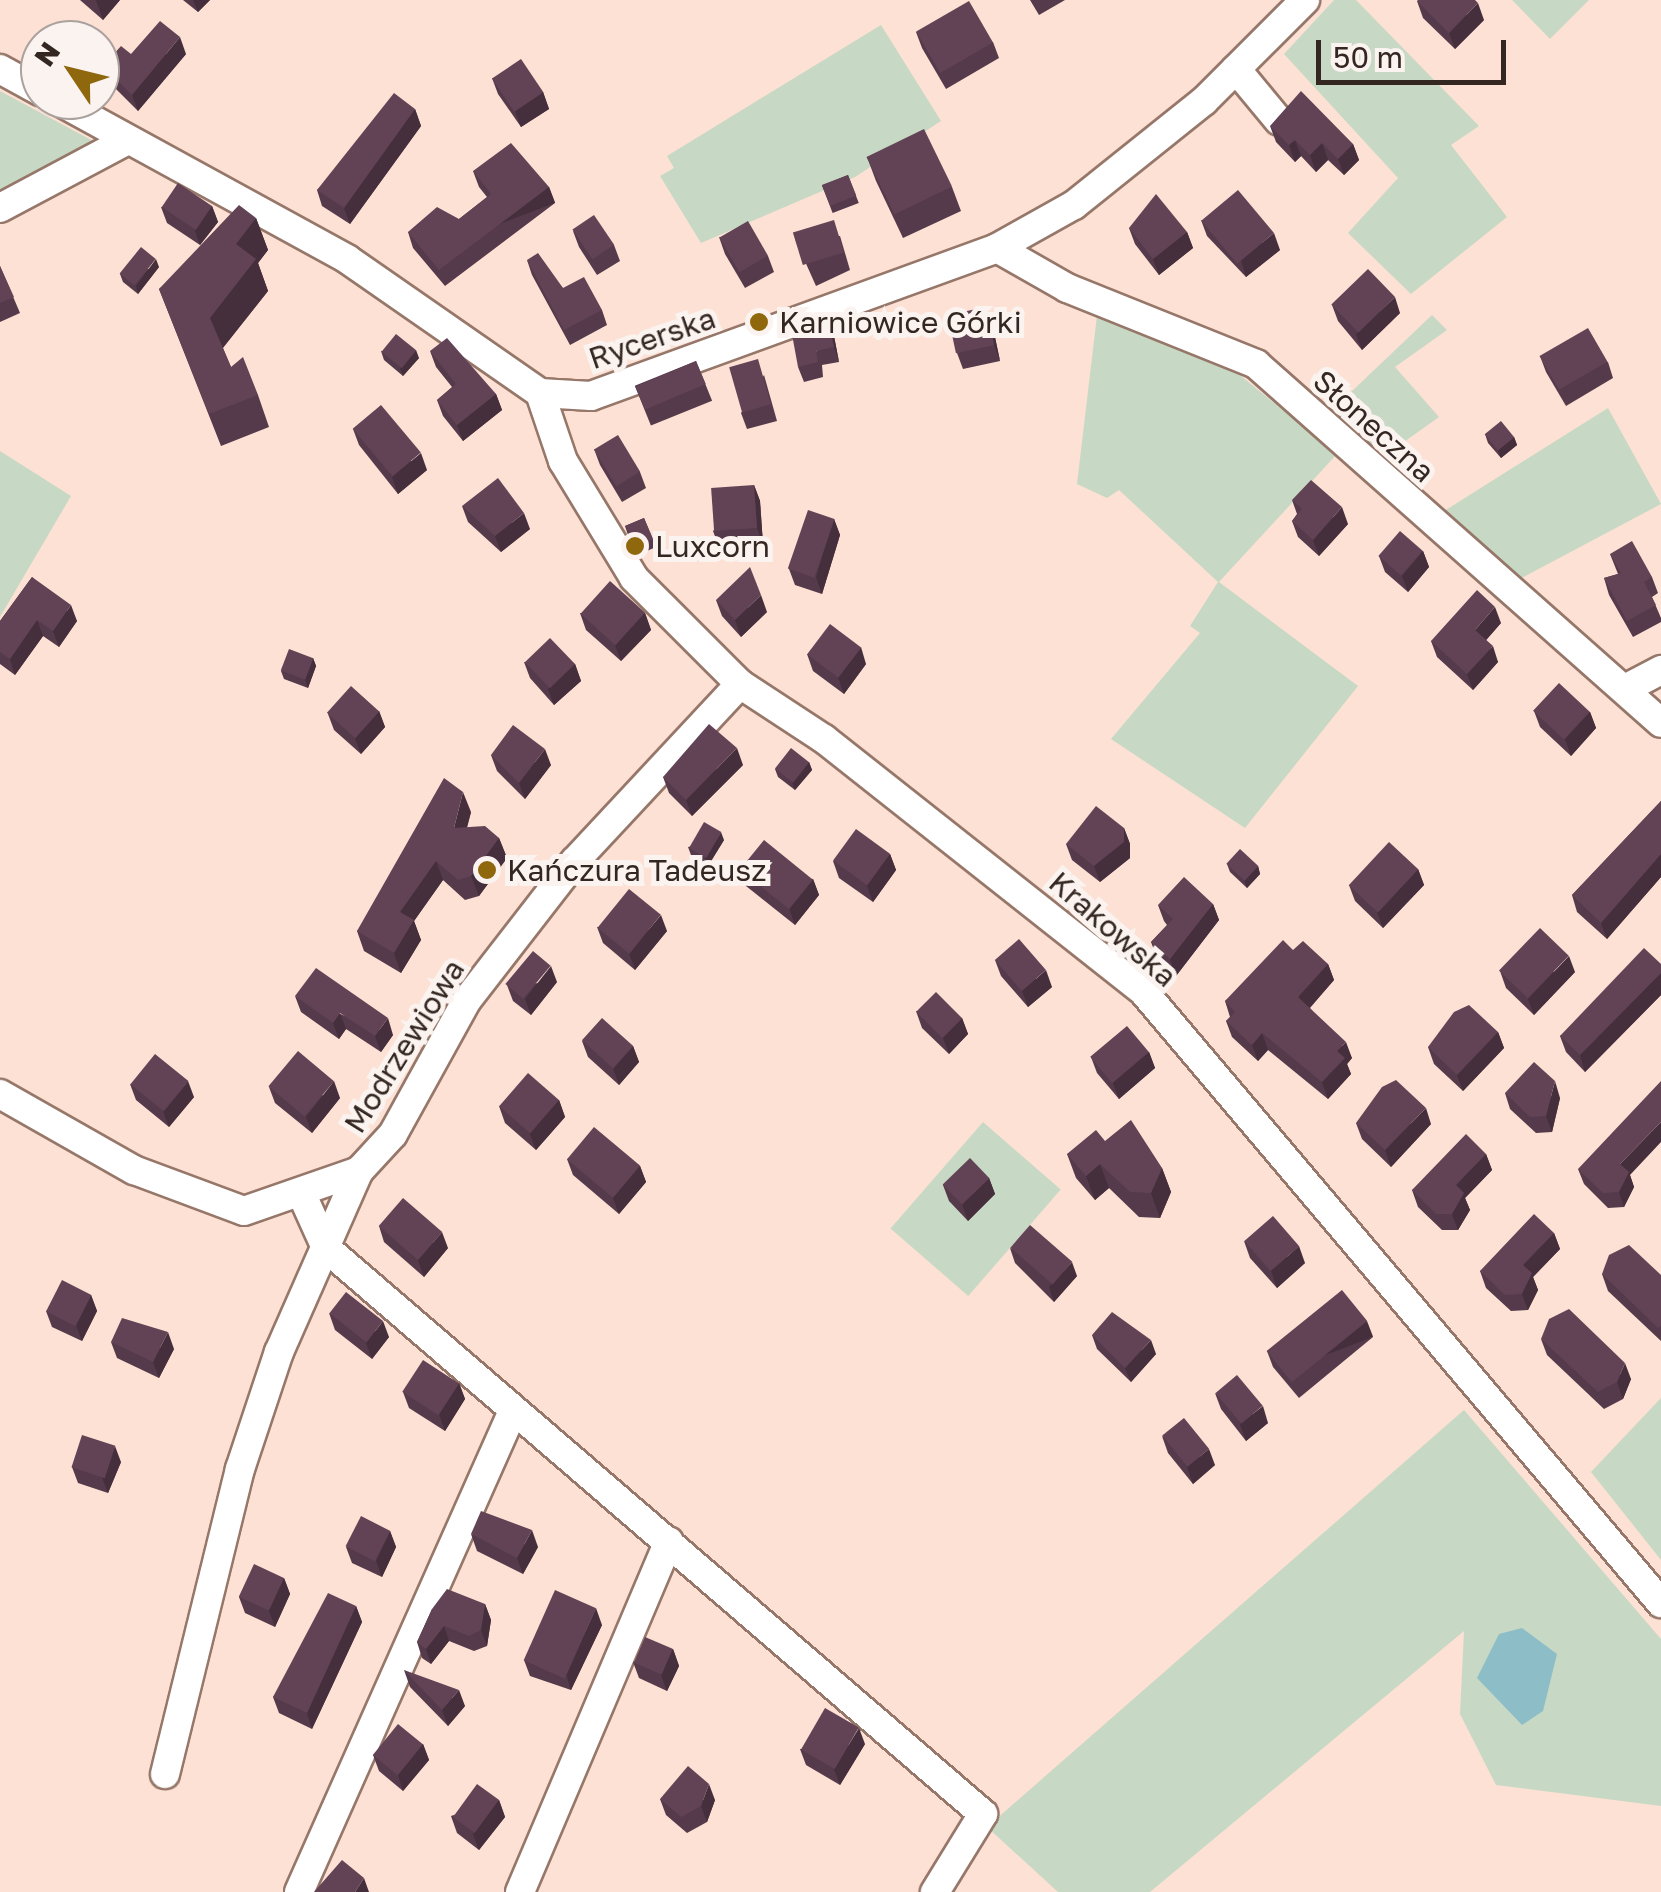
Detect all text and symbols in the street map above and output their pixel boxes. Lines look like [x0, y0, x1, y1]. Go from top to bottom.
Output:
north arrow [20, 20, 120, 120]
scale bar [1321, 20, 1511, 82]
text: N [27, 35, 66, 72]
text: 50 m [1333, 39, 1403, 75]
street label: Rycerska [584, 300, 720, 376]
place label: Karniowice Górki [779, 304, 1022, 340]
marker: Karniowice Górki [748, 311, 770, 333]
street label: Słoneczna [1306, 362, 1442, 490]
place label: Luxcorn [655, 528, 770, 564]
marker: Luxcorn [624, 535, 646, 557]
place label: Kańczura Tadeusz [507, 852, 766, 888]
marker: Kańczura Tadeusz [476, 859, 498, 881]
street label: Krakowska [1042, 864, 1184, 994]
street label: Modrzewiowa [336, 953, 472, 1139]

